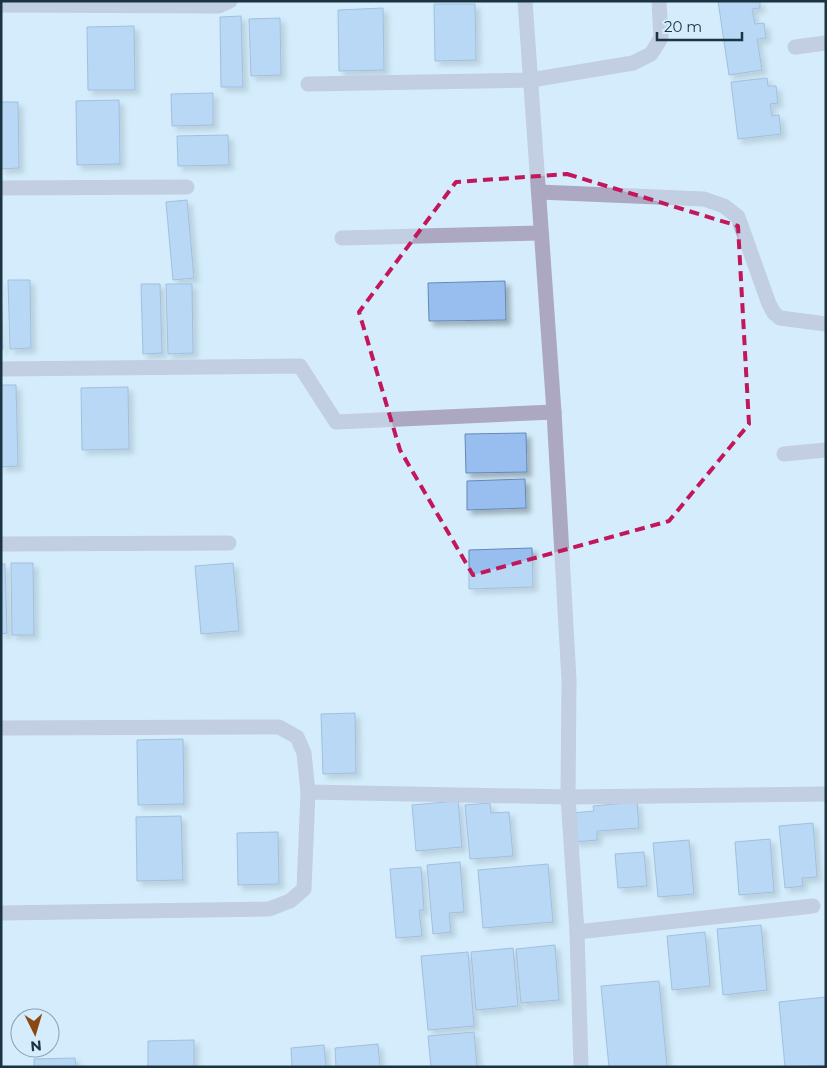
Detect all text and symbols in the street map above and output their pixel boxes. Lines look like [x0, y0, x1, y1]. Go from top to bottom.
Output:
scale bar [657, 10, 742, 42]
text: 20 m [664, 17, 702, 36]
north arrow [10, 1008, 60, 1058]
text: N [30, 1036, 43, 1055]

